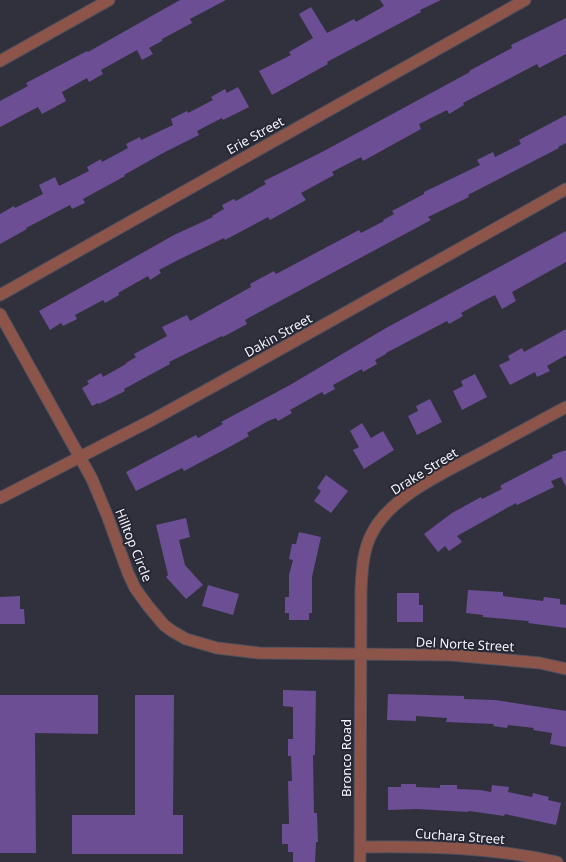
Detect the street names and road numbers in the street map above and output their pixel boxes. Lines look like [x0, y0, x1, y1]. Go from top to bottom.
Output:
street label: Erie Street [223, 112, 287, 158]
street label: Dakin Street [241, 309, 315, 361]
street label: Drake Street [387, 443, 461, 499]
street label: Hilltop Circle [111, 506, 157, 584]
street label: Del Norte Street [415, 632, 515, 656]
street label: Bronco Road [337, 719, 355, 797]
street label: Cuchara Street [415, 824, 506, 848]

